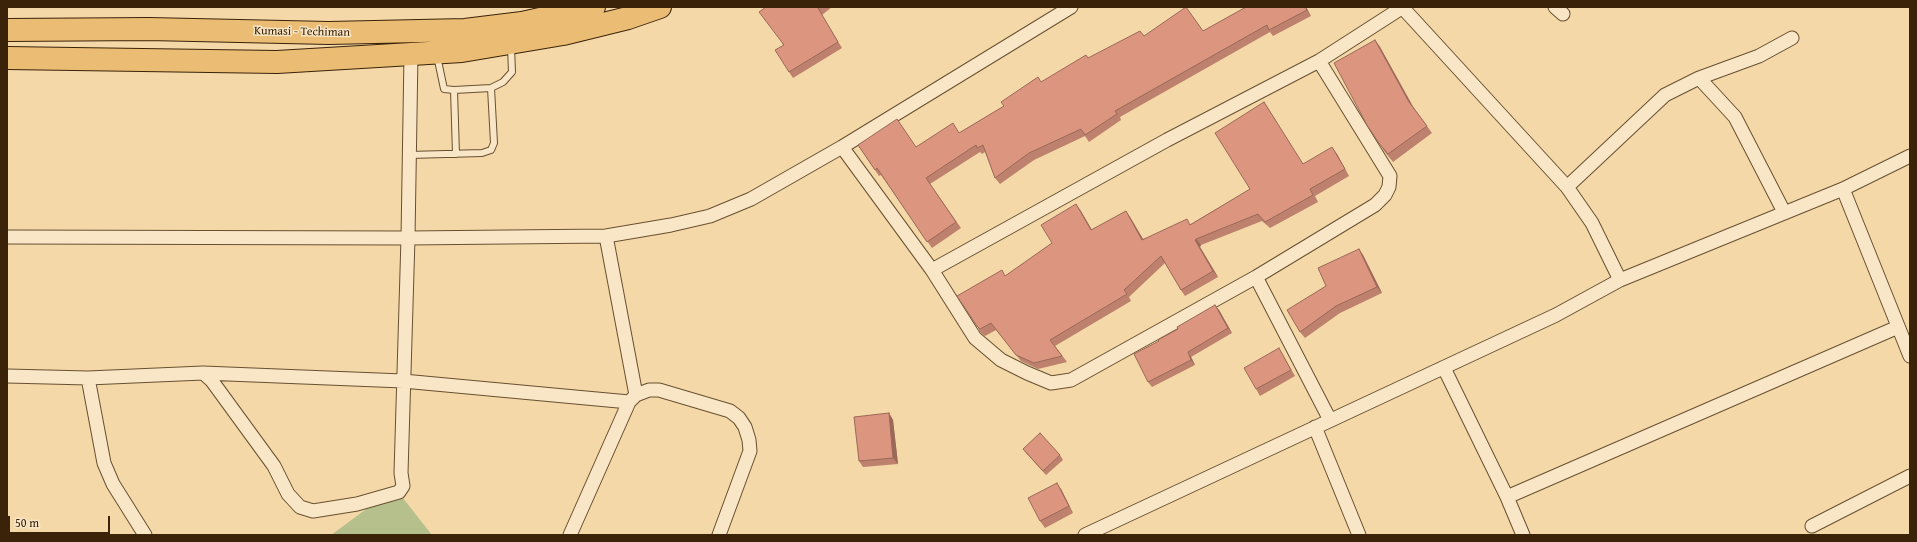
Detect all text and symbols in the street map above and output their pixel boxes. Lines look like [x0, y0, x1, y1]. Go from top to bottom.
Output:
street label: Kumasi - Techiman [254, 24, 350, 40]
scale bar [10, 508, 112, 534]
text: 50 m [15, 514, 39, 531]

